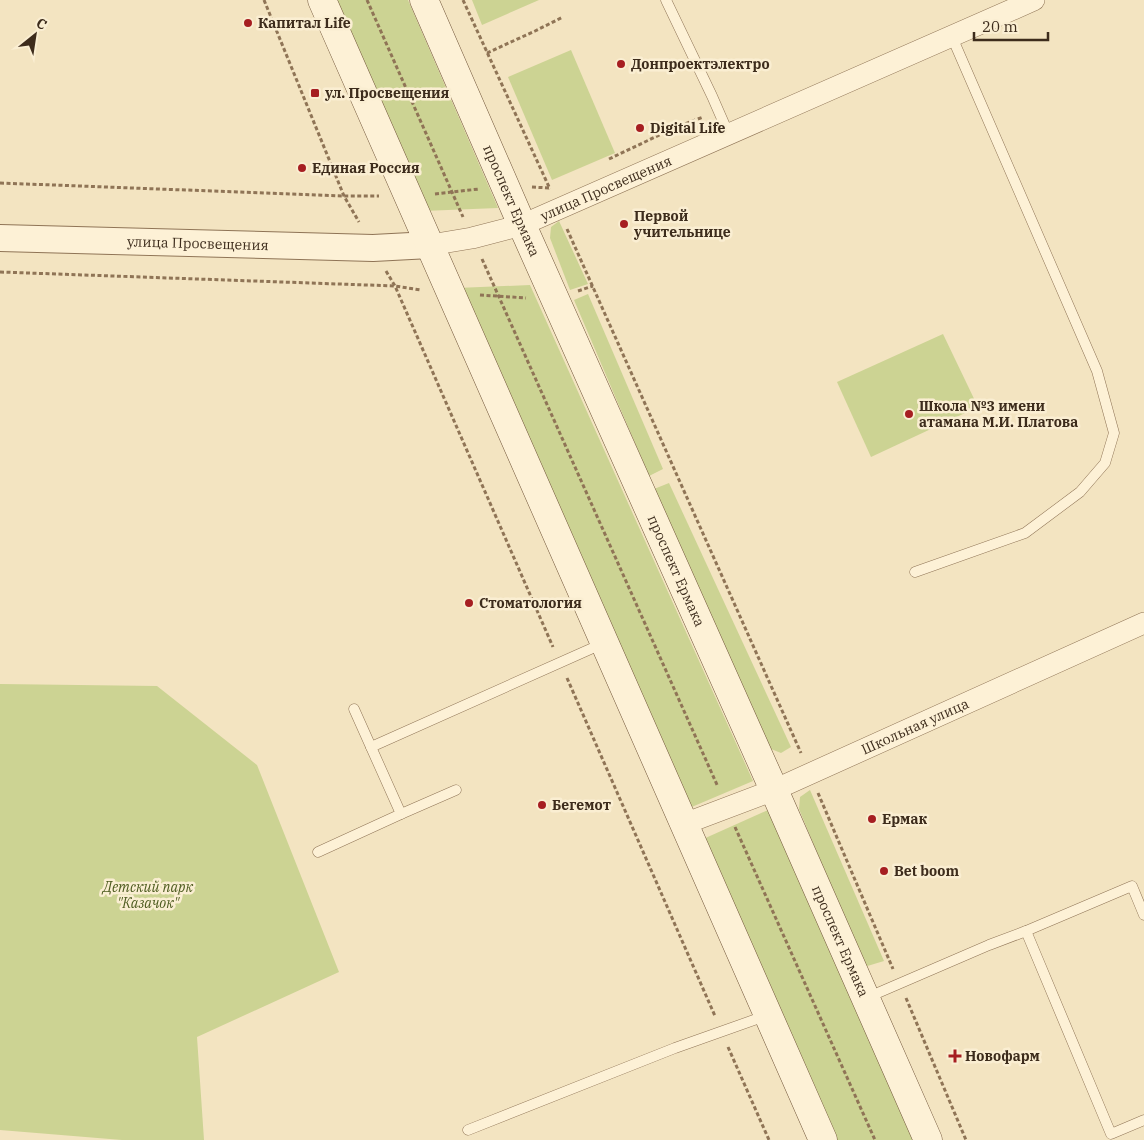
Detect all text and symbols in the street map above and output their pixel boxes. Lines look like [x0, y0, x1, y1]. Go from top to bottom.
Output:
north arrow [10, 10, 60, 60]
scale bar [974, 10, 1048, 42]
text: С [33, 14, 50, 34]
place label: Капитал Life [258, 14, 351, 32]
marker: Капитал Life [242, 17, 254, 29]
text: 20 m [982, 17, 1018, 36]
place label: Донпроектэлектро [631, 55, 770, 73]
marker: Донпроектэлектро [615, 58, 627, 70]
place label: ул. Просвещения [324, 84, 450, 102]
marker: ул. Просвещения [309, 87, 321, 99]
place label: Digital Life [650, 119, 725, 137]
marker: Digital Life [634, 122, 646, 134]
street label: проспект Ермака [479, 142, 544, 260]
street label: улица Просвещения [538, 151, 674, 225]
place label: Единая Россия [312, 159, 420, 177]
marker: Единая Россия [296, 162, 308, 174]
place label: Первой учительнице [633, 207, 731, 241]
marker: Первой учительнице [618, 218, 630, 230]
street label: улица Просвещения [127, 232, 269, 254]
place label: Школа №3 имени атамана М.И. Платова [919, 397, 1078, 431]
marker: Школа №3 имени атамана М.И. Платова [903, 408, 915, 420]
street label: проспект Ермака [643, 512, 709, 630]
place label: Стоматология [479, 594, 582, 612]
marker: Стоматология [463, 597, 475, 609]
street label: Школьная улица [859, 694, 972, 758]
place label: Бегемот [552, 796, 611, 814]
marker: Бегемот [536, 799, 548, 811]
place label: Ермак [882, 810, 927, 828]
marker: Ермак [866, 813, 878, 825]
place label: Bet boom [894, 862, 960, 880]
marker: Bet boom [878, 865, 890, 877]
park label: Детский парк "Казачок" [101, 878, 193, 912]
street label: проспект Ермака [808, 882, 873, 1000]
place label: Новофарм [965, 1047, 1040, 1065]
marker: Новофарм [949, 1050, 961, 1062]

